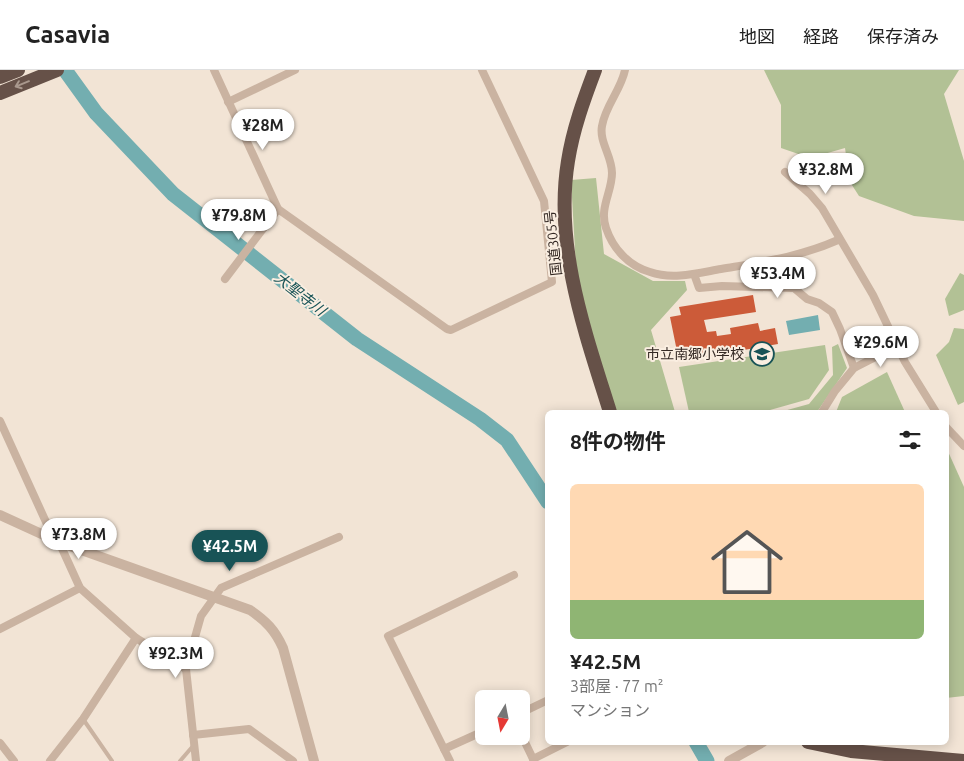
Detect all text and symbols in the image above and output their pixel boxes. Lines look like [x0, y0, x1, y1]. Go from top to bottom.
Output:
text: Casavia [25, 21, 110, 48]
text: 地図 [739, 26, 775, 46]
text: 経路 [803, 26, 839, 46]
text: 保存済み [867, 26, 939, 46]
one-way arrow [15, 80, 30, 90]
pin: ¥28M [233, 108, 293, 151]
text: ¥28M [242, 116, 284, 134]
pin: ¥32.8M [785, 152, 867, 195]
text: ¥32.8M [799, 160, 853, 178]
pin: ¥79.8M [198, 198, 280, 241]
text: ¥79.8M [212, 206, 266, 224]
street label: 国道305号 [542, 209, 564, 277]
pin: ¥53.4M [737, 256, 819, 299]
text: ¥53.4M [751, 264, 805, 282]
water label: 大聖寺川 [271, 268, 331, 320]
pin: ¥29.6M [840, 326, 922, 368]
text: ¥29.6M [854, 333, 908, 351]
school or university icon: 市立南郷小学校 [749, 341, 775, 367]
place label: 市立南郷小学校 [646, 346, 744, 362]
icon: filters [896, 426, 924, 454]
text: 8件の物件 [570, 429, 666, 453]
icon: home [702, 517, 792, 607]
pin: ¥73.8M [38, 518, 120, 560]
text: ¥73.8M [52, 525, 106, 543]
pin: ¥42.5M [189, 530, 271, 572]
text: ¥42.5M [203, 537, 257, 555]
pin: ¥92.3M [135, 636, 217, 679]
text: ¥92.3M [149, 644, 203, 662]
text: ¥42.5M [570, 649, 641, 673]
text: 3部屋 · 77 m² [570, 677, 664, 695]
north arrow [475, 690, 530, 745]
map controls [475, 690, 530, 745]
text: マンション [570, 701, 650, 719]

